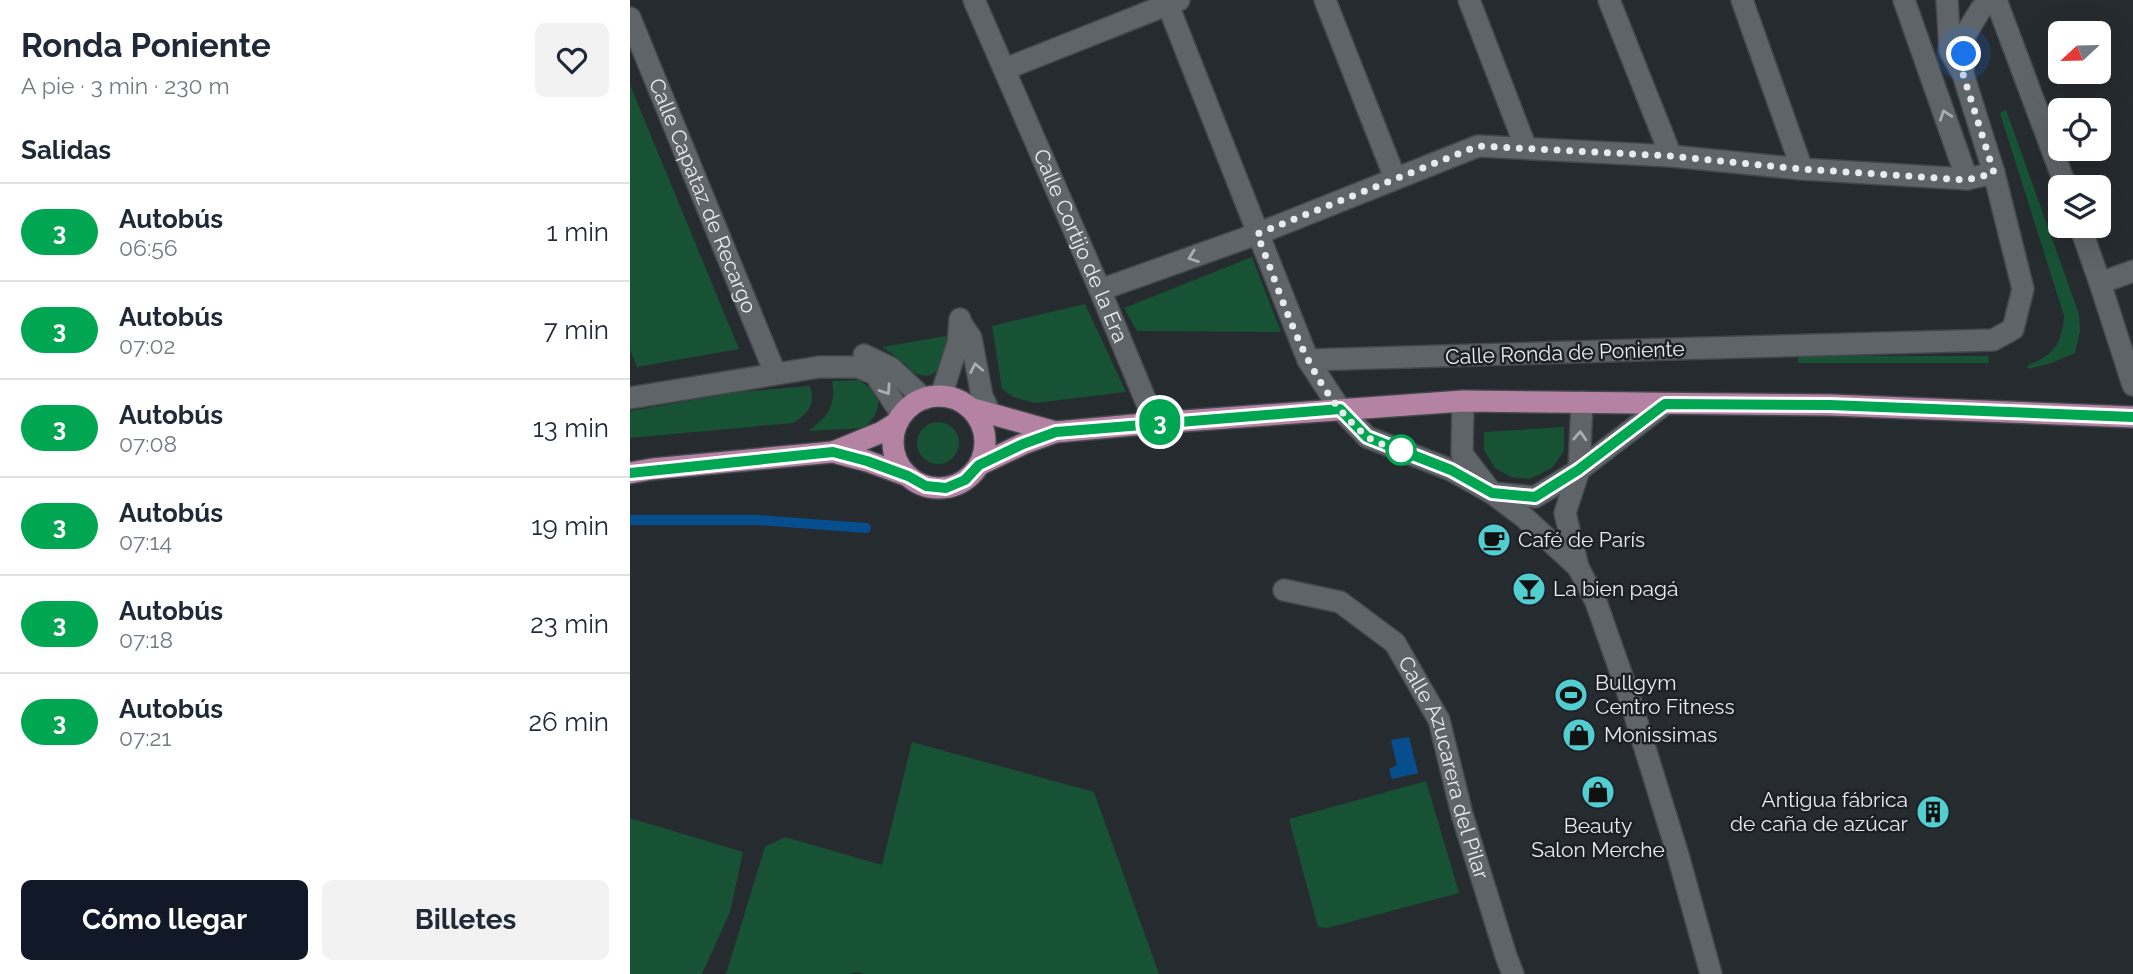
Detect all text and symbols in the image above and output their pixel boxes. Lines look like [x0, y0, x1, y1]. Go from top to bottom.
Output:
north arrow [2048, 21, 2110, 84]
map controls [2048, 21, 2111, 238]
button: heart [535, 23, 609, 97]
text: Ronda Poniente [21, 26, 271, 65]
your location [1946, 36, 1981, 71]
text: A pie · 3 min · 230 m [21, 72, 230, 99]
street label: Calle Capataz de Recargo [644, 74, 762, 317]
button: locate [2048, 98, 2111, 161]
one-way arrow [1939, 109, 1953, 122]
text: Salidas [21, 135, 111, 165]
street label: Calle Cortijo de la Era [1028, 145, 1133, 346]
button: layers [2048, 175, 2111, 238]
text: Autobús [119, 204, 223, 234]
text: 3 [53, 217, 66, 246]
text: 1 min [547, 217, 609, 247]
text: 06:56 [119, 234, 178, 261]
one-way arrow [1187, 249, 1200, 263]
text: Autobús [119, 302, 223, 332]
text: 3 [53, 315, 66, 344]
text: 7 min [544, 315, 609, 345]
text: 07:02 [119, 332, 176, 359]
street label: Calle Ronda de Poniente [1445, 336, 1685, 369]
one-way arrow [969, 362, 984, 373]
one-way arrow [878, 382, 891, 395]
line badge: 3 [1137, 399, 1183, 445]
text: Autobús [119, 400, 223, 430]
text: 3 [1153, 407, 1167, 436]
text: 3 [53, 413, 66, 442]
text: 13 min [533, 413, 609, 443]
text: 07:08 [119, 430, 177, 457]
one-way arrow [1573, 430, 1588, 441]
unlabelled marker [1386, 435, 1416, 465]
text: Autobús [119, 498, 223, 528]
text: 3 [53, 511, 66, 540]
text: 19 min [531, 511, 609, 541]
cafe icon: Café de París [1475, 521, 1513, 559]
place label: Café de París [1518, 527, 1645, 552]
text: 07:14 [119, 528, 172, 555]
bar icon: La bien pagá [1510, 570, 1548, 608]
place label: La bien pagá [1553, 576, 1678, 601]
text: Autobús [119, 596, 223, 626]
text: 3 [53, 609, 66, 638]
text: 23 min [530, 609, 609, 639]
text: 07:18 [119, 626, 173, 653]
street label: Calle Azucarera del Pilar [1393, 651, 1495, 883]
place label: Bullgym Centro Fitness [1595, 670, 1735, 719]
sports icon: Bullgym Centro Fitness [1552, 676, 1590, 714]
text: Autobús [119, 694, 223, 724]
text: 3 [53, 707, 66, 736]
text: 26 min [528, 707, 609, 737]
shop icon: Monissimas [1560, 716, 1598, 754]
place label: Monissimas [1604, 722, 1717, 747]
text: 07:21 [119, 724, 171, 751]
shop icon: Beauty Salon Merche [1579, 773, 1617, 811]
place label: Antigua fábrica de caña de azúcar [1730, 787, 1909, 836]
building icon: Antigua fábrica de caña de azúcar [1914, 793, 1952, 831]
place label: Beauty Salon Merche [1531, 813, 1665, 862]
button: Cómo llegar [21, 880, 308, 960]
button: Billetes [322, 880, 609, 960]

